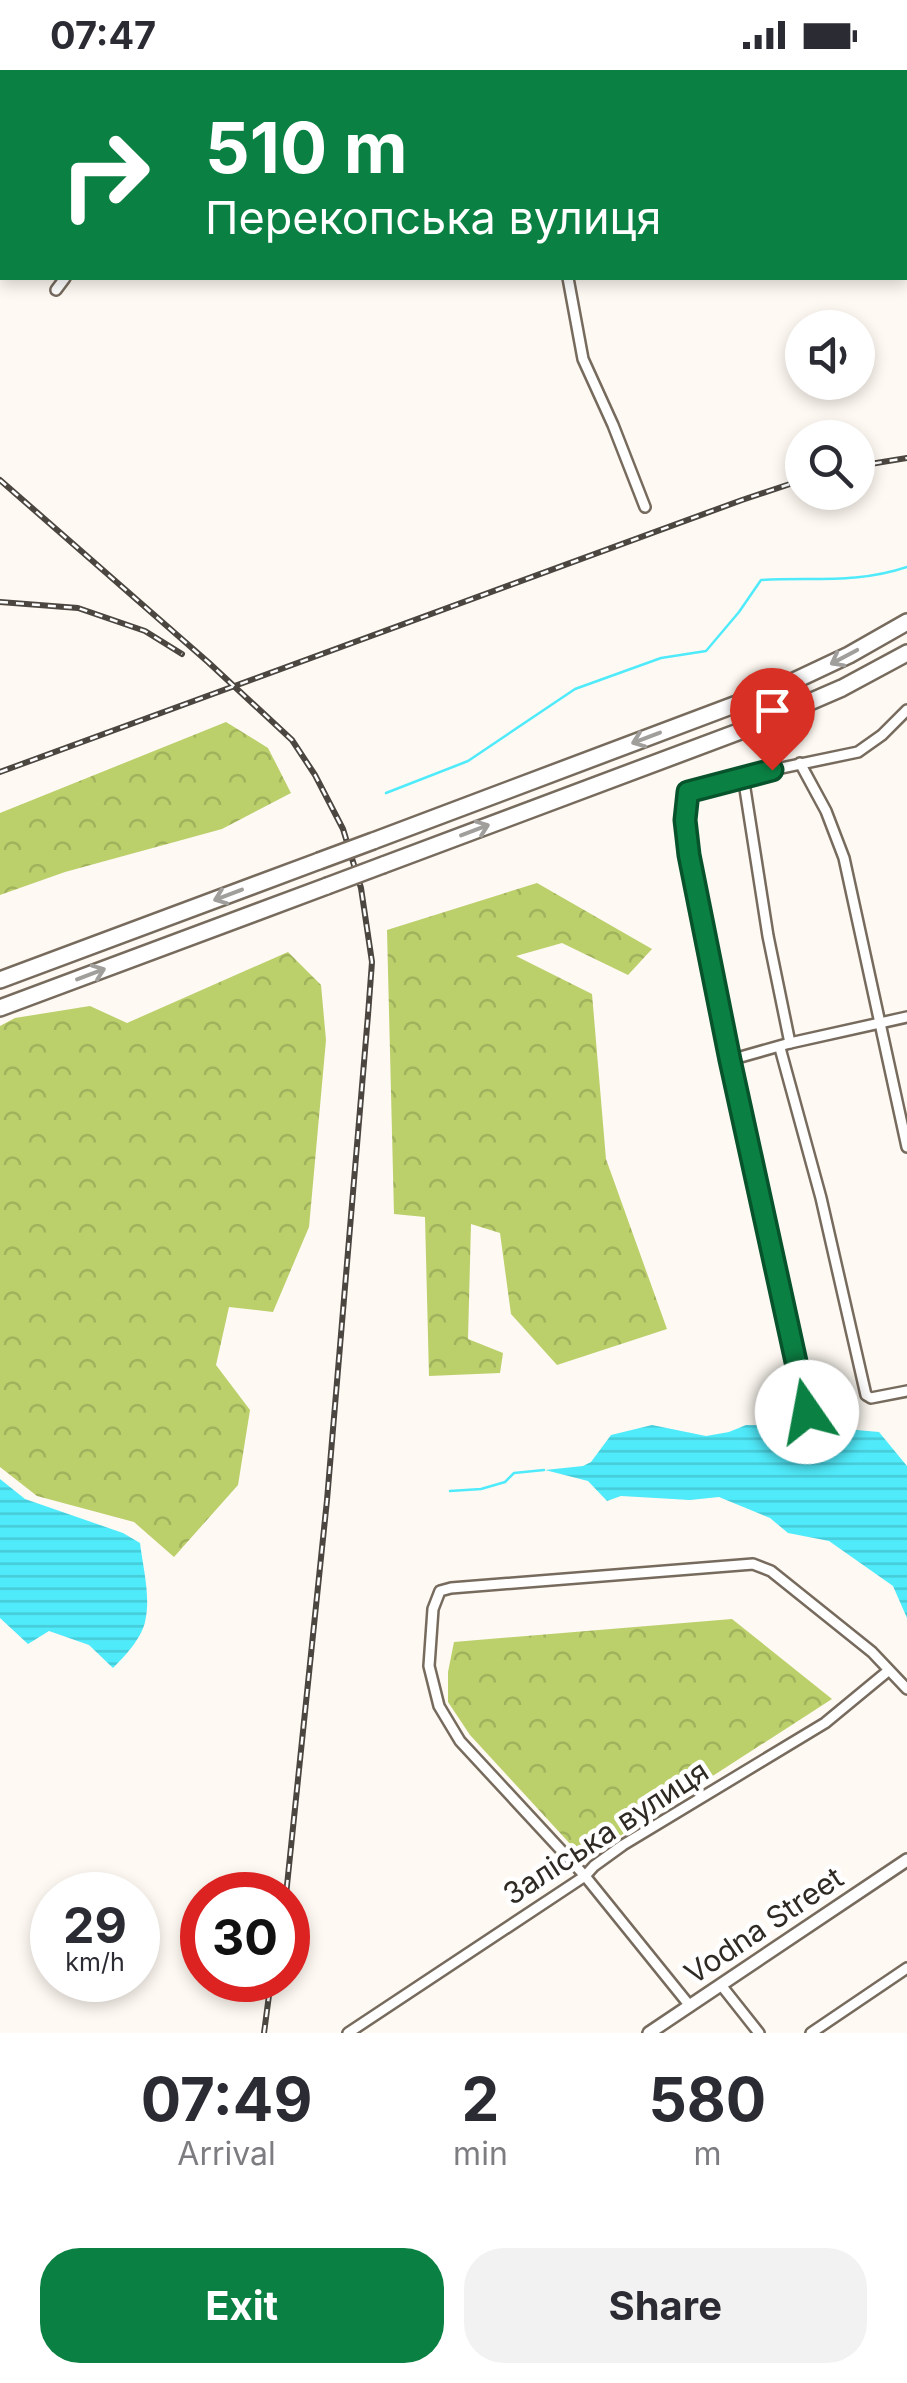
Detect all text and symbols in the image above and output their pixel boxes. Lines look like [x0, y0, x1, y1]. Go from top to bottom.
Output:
text: 07:47 [50, 12, 156, 58]
text: 510 m [205, 105, 408, 190]
icon: right [40, 110, 170, 240]
text: Перекопська вулиця [205, 190, 661, 245]
map controls [785, 310, 875, 510]
button: sound [785, 310, 875, 400]
button: search [785, 420, 875, 510]
one-way arrow [830, 648, 860, 667]
pin [730, 668, 815, 771]
icon: arrive [745, 683, 800, 738]
one-way arrow [631, 730, 662, 748]
one-way arrow [459, 820, 489, 838]
one-way arrow [213, 887, 244, 905]
one-way arrow [75, 964, 106, 982]
position arrow [755, 1360, 859, 1464]
street label: Заліська вулиця [496, 1752, 715, 1912]
street label: Vodna Street [677, 1859, 850, 1991]
speed limit sign: 30 [180, 1872, 310, 2002]
text: 29 [63, 1895, 127, 1955]
text: km/h [65, 1947, 125, 1977]
text: 07:49 [141, 2063, 312, 2135]
text: 2 [462, 2063, 499, 2135]
text: 580 [648, 2063, 766, 2135]
text: Arrival [177, 2134, 276, 2173]
text: min [453, 2134, 508, 2173]
text: m [693, 2134, 721, 2173]
button: Exit [40, 2248, 444, 2363]
button: Share [464, 2248, 867, 2363]

